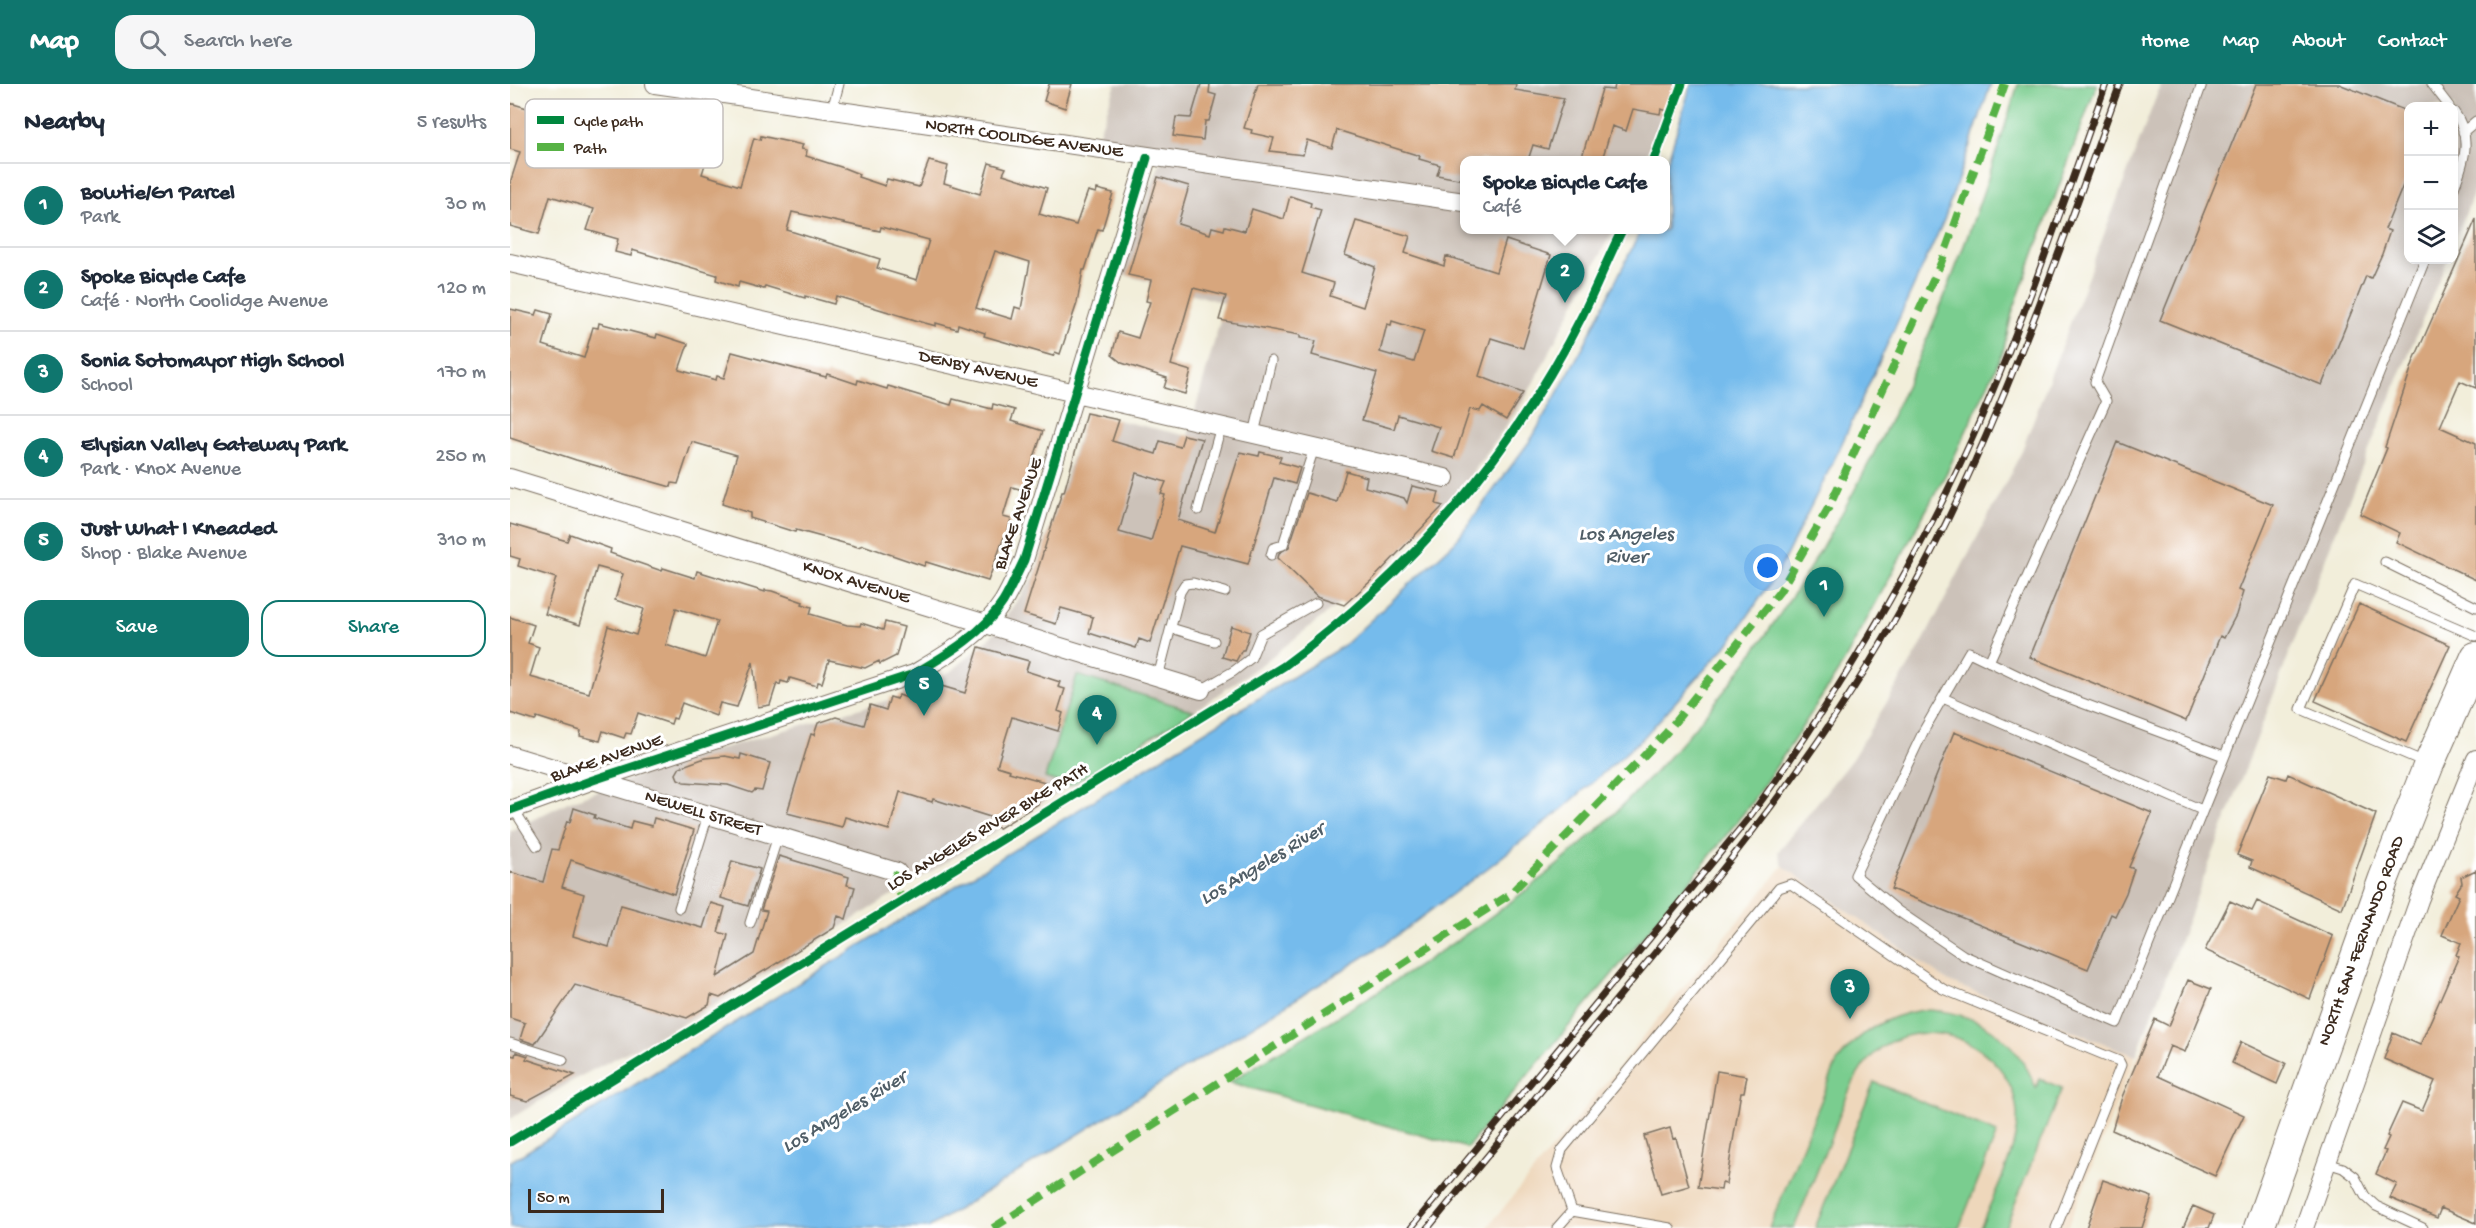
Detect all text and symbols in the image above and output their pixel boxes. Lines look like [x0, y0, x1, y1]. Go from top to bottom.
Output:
search box [115, 15, 535, 69]
text: Map [30, 26, 79, 59]
icon: search [136, 26, 169, 59]
text: Search here [184, 29, 292, 55]
text: Home [2141, 30, 2189, 55]
text: Map [2222, 30, 2259, 55]
text: About [2292, 30, 2345, 55]
text: Contact [2378, 30, 2446, 55]
legend [525, 99, 723, 168]
map controls [2404, 102, 2458, 264]
button: + [2404, 102, 2458, 156]
text: Nearby [24, 108, 105, 139]
text: 5 results [417, 112, 486, 135]
text: Cycle path [574, 114, 644, 133]
street label: NORTH COOLIDGE AVENUE [924, 115, 1125, 163]
text: Path [573, 141, 607, 160]
popup [1460, 156, 1670, 234]
button: − [2404, 156, 2458, 210]
text: Spoke Bicycle Cafe [1483, 171, 1647, 197]
text: Bowtie/G1 Parcel [81, 181, 235, 207]
text: 1 [39, 194, 48, 217]
text: 30 m [445, 194, 486, 217]
text: Café [1483, 197, 1521, 220]
text: Park [81, 207, 119, 230]
button: layers [2404, 210, 2458, 264]
pin: 2 [1546, 254, 1584, 303]
text: Spoke Bicycle Cafe [81, 265, 245, 291]
text: 2 [39, 278, 48, 301]
text: 120 m [438, 278, 486, 301]
text: Café · North Coolidge Avenue [81, 291, 328, 314]
street label: DENBY AVENUE [915, 346, 1040, 394]
text: Sonia Sotomayor High School [81, 349, 344, 375]
text: 3 [38, 362, 49, 385]
text: 170 m [437, 362, 486, 385]
text: School [81, 375, 133, 398]
text: Elysian Valley Gateway Park [81, 433, 346, 459]
text: 4 [39, 446, 48, 469]
text: 250 m [435, 446, 486, 469]
street label: BLAKE AVENUE [990, 455, 1048, 574]
text: Park · Knox Avenue [81, 459, 241, 482]
text: Just What I Kneaded [81, 517, 276, 543]
water label: Los Angeles River [1579, 524, 1675, 570]
text: 5 [38, 530, 49, 553]
text: 310 m [437, 530, 486, 553]
text: Shop · Blake Avenue [81, 543, 247, 566]
your location [1753, 553, 1782, 582]
street label: KNOX AVENUE [800, 557, 913, 610]
pin: 1 [1804, 568, 1844, 617]
button: Save [24, 600, 249, 657]
button: Share [261, 600, 486, 657]
pin: 5 [904, 666, 944, 716]
pin: 4 [1078, 696, 1116, 745]
street label: BLAKE AVENUE [547, 730, 666, 788]
street label: LOS ANGELES RIVER BIKE PATH [884, 759, 1093, 896]
street label: NEWELL STREET [642, 786, 765, 842]
water label: Los Angeles River [1197, 817, 1333, 911]
street label: NORTH SAN FERNANDO ROAD [2314, 833, 2410, 1049]
pin: 3 [1830, 970, 1870, 1019]
water label: Los Angeles River [779, 1065, 915, 1159]
scale bar [528, 1186, 664, 1214]
text: 50 m [537, 1190, 570, 1209]

